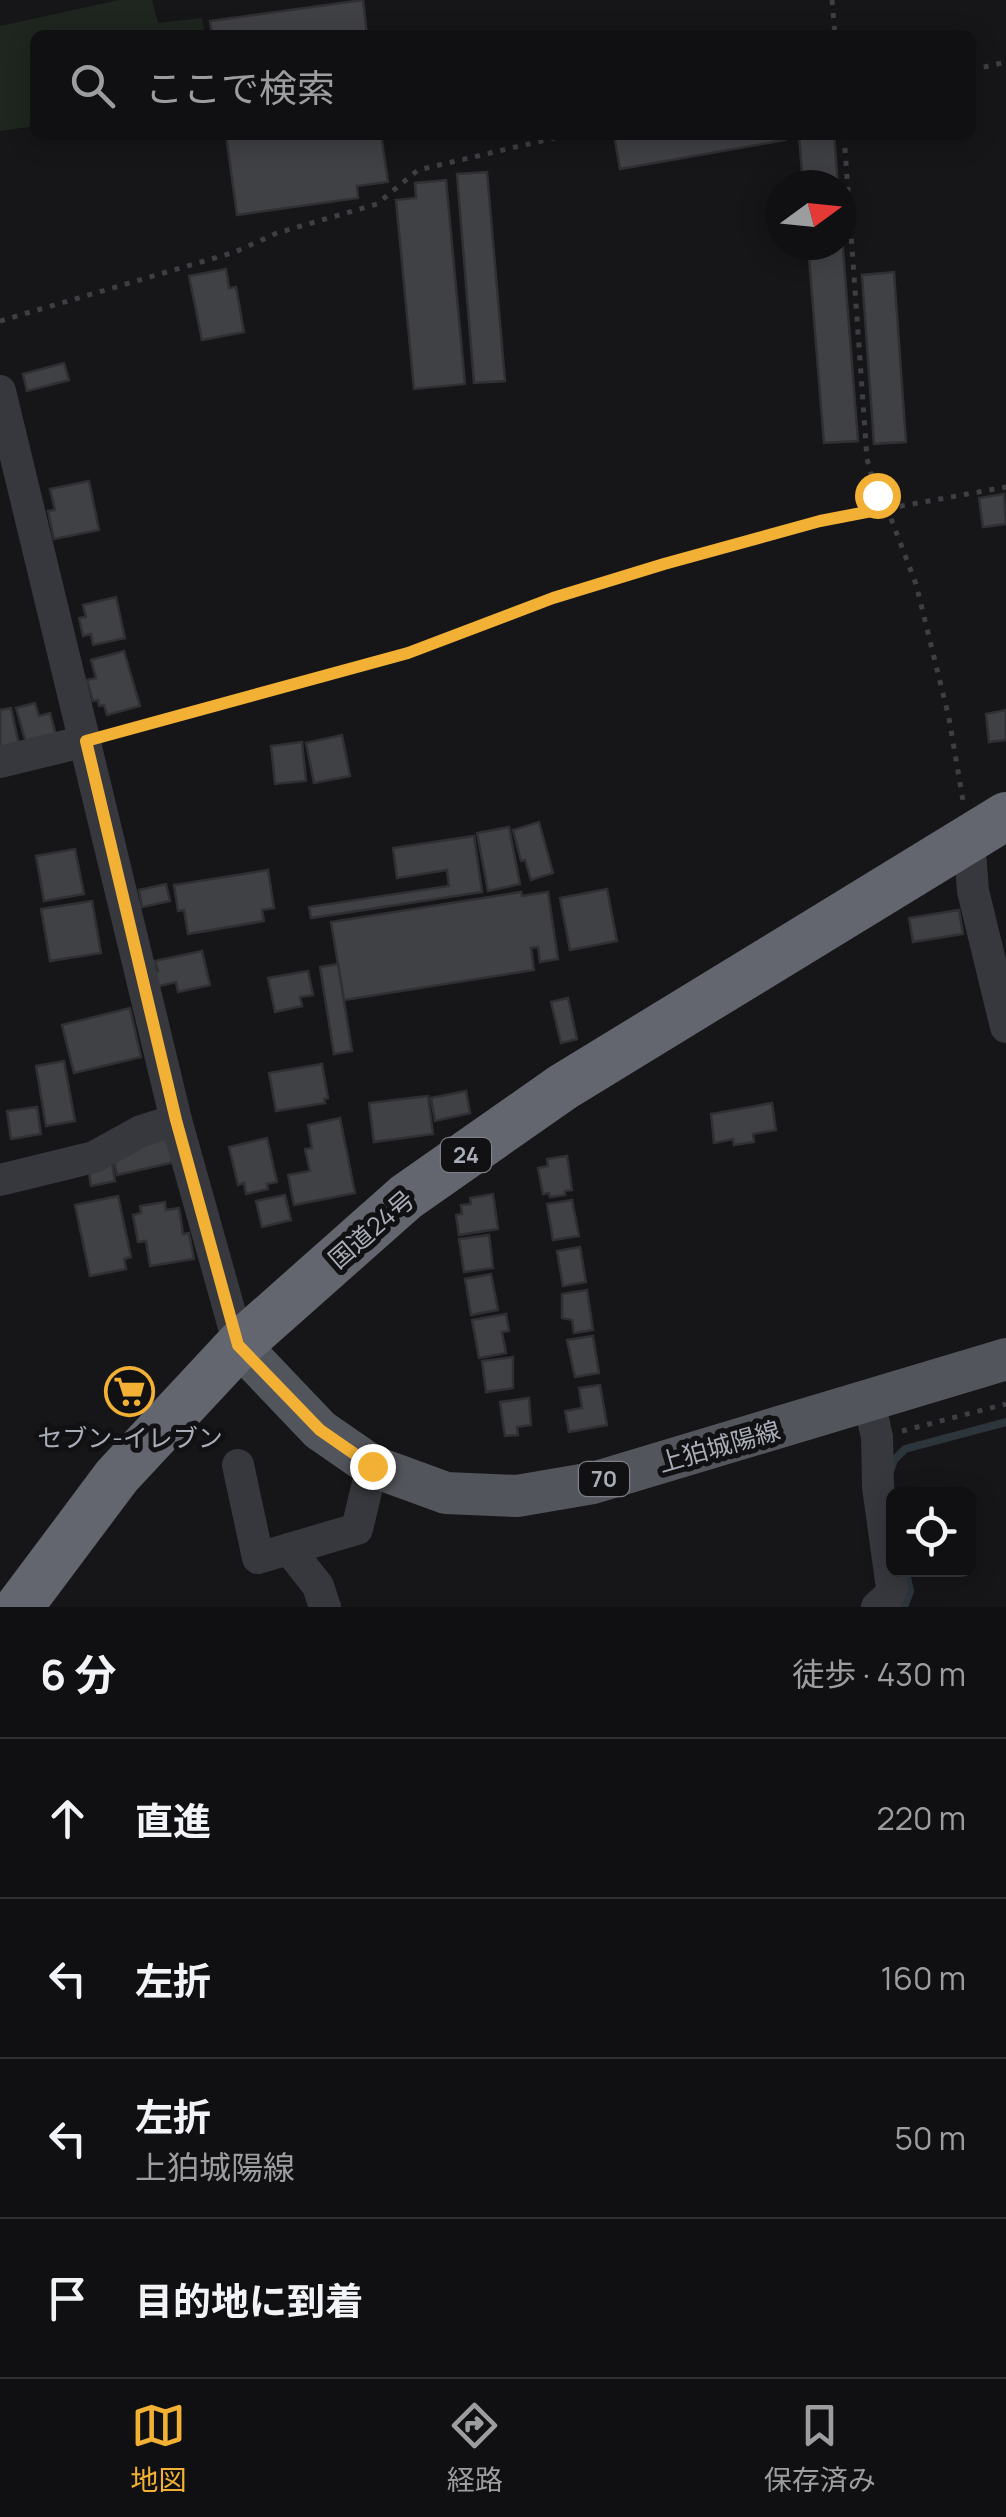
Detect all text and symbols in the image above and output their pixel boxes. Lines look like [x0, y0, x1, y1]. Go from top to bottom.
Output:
search box [30, 30, 976, 140]
icon: search [65, 58, 120, 113]
text: ここで検索 [145, 61, 335, 113]
north arrow [766, 170, 856, 260]
route start [855, 473, 901, 519]
road number: 24 [441, 1138, 491, 1172]
street label: 国道24号 [320, 1182, 422, 1276]
supermarket icon: セブン-イレブン [104, 1365, 156, 1417]
street label: 上狛城陽線 [654, 1412, 784, 1480]
place label: セブン-イレブン [37, 1420, 223, 1455]
route end [350, 1444, 396, 1490]
road number: 70 [579, 1462, 629, 1496]
map controls [886, 1487, 976, 1577]
button: locate [886, 1487, 976, 1577]
text: 6 分 [40, 1645, 117, 1703]
text: 徒歩 · 430 m [792, 1652, 966, 1696]
icon: ahead [40, 1791, 95, 1846]
text: 直進 [135, 1794, 211, 1846]
text: 220 m [876, 1796, 966, 1840]
icon: left [40, 1951, 95, 2006]
text: 左折 [135, 1954, 211, 2006]
text: 160 m [881, 1956, 966, 2000]
text: 左折 [135, 2090, 211, 2142]
icon: left [40, 2111, 95, 2166]
text: 50 m [894, 2116, 966, 2160]
text: 上狛城陽線 [135, 2145, 295, 2189]
icon: arrive [40, 2271, 95, 2326]
text: 目的地に到着 [135, 2274, 363, 2326]
tab: 地図 [130, 2398, 186, 2498]
tab: 経路 [447, 2398, 503, 2498]
tab: 保存済み [764, 2398, 876, 2498]

